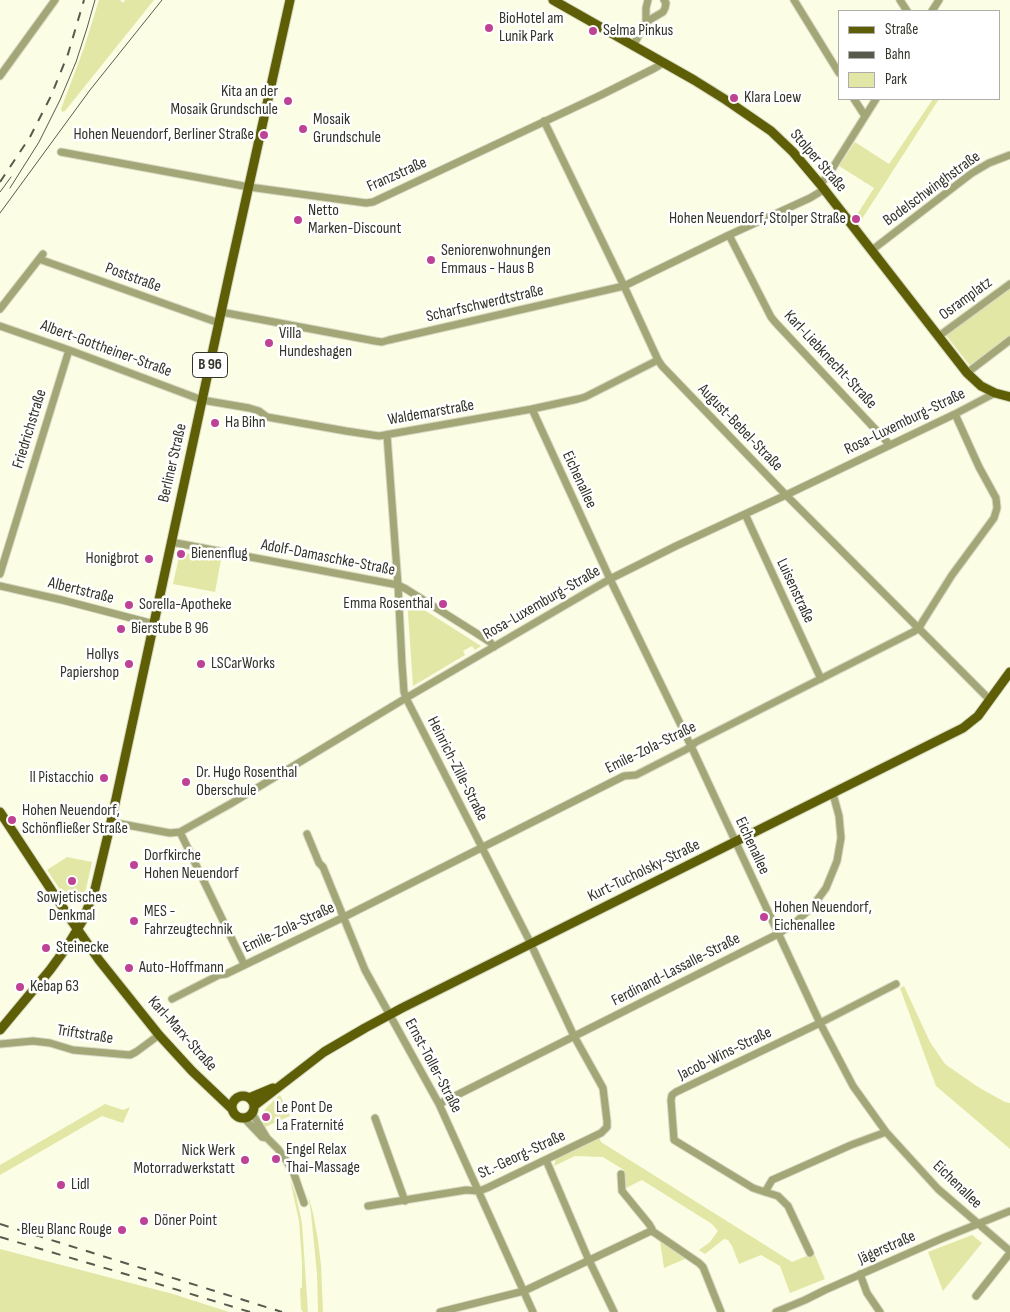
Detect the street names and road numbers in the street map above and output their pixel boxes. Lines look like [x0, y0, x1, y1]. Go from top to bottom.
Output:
street label: Stolper Straße [786, 126, 850, 196]
street label: Bodelschwinghstraße [880, 147, 984, 231]
street label: Franzstraße [364, 153, 430, 197]
street label: Poststraße [102, 259, 164, 297]
street label: Osramplatz [936, 273, 996, 325]
street label: Scharfschwerdtstraße [424, 281, 546, 327]
street label: Karl-Liebknecht-Straße [780, 307, 880, 413]
street label: Albert-Gottheiner-Straße [38, 316, 174, 382]
road number: B 96 [192, 352, 228, 378]
street label: August-Bebel-Straße [694, 380, 786, 476]
street label: Rosa-Luxemburg-Straße [841, 384, 969, 460]
street label: Friedrichstraße [9, 387, 51, 471]
street label: Waldemarstraße [386, 396, 476, 430]
street label: Berliner Straße [155, 422, 191, 504]
street label: Eichenallee [557, 448, 601, 512]
street label: Adolf-Damaschke-Straße [259, 536, 397, 580]
street label: Luisenstraße [772, 556, 818, 626]
street label: Rosa-Luxemburg-Straße [480, 562, 604, 644]
street label: Albertstraße [46, 574, 116, 608]
street label: Heinrich-Zille-Straße [422, 714, 492, 824]
street label: Emile-Zola-Straße [603, 718, 699, 778]
street label: Eichenallee [730, 814, 774, 878]
street label: Kurt-Tucholsky-Straße [585, 836, 703, 906]
street label: Emile-Zola-Straße [240, 898, 338, 958]
street label: Ferdinand-Lassalle-Straße [609, 929, 743, 1011]
street label: Karl-Marx-Straße [143, 993, 221, 1075]
street label: Ernst-Toller-Straße [400, 1016, 466, 1116]
street label: Triftstraße [56, 1021, 114, 1049]
street label: Jacob-Wins-Straße [675, 1023, 775, 1085]
street label: St.-Georg-Straße [475, 1126, 569, 1184]
street label: Eichenallee [928, 1157, 986, 1213]
street label: Jägerstraße [855, 1227, 919, 1269]

